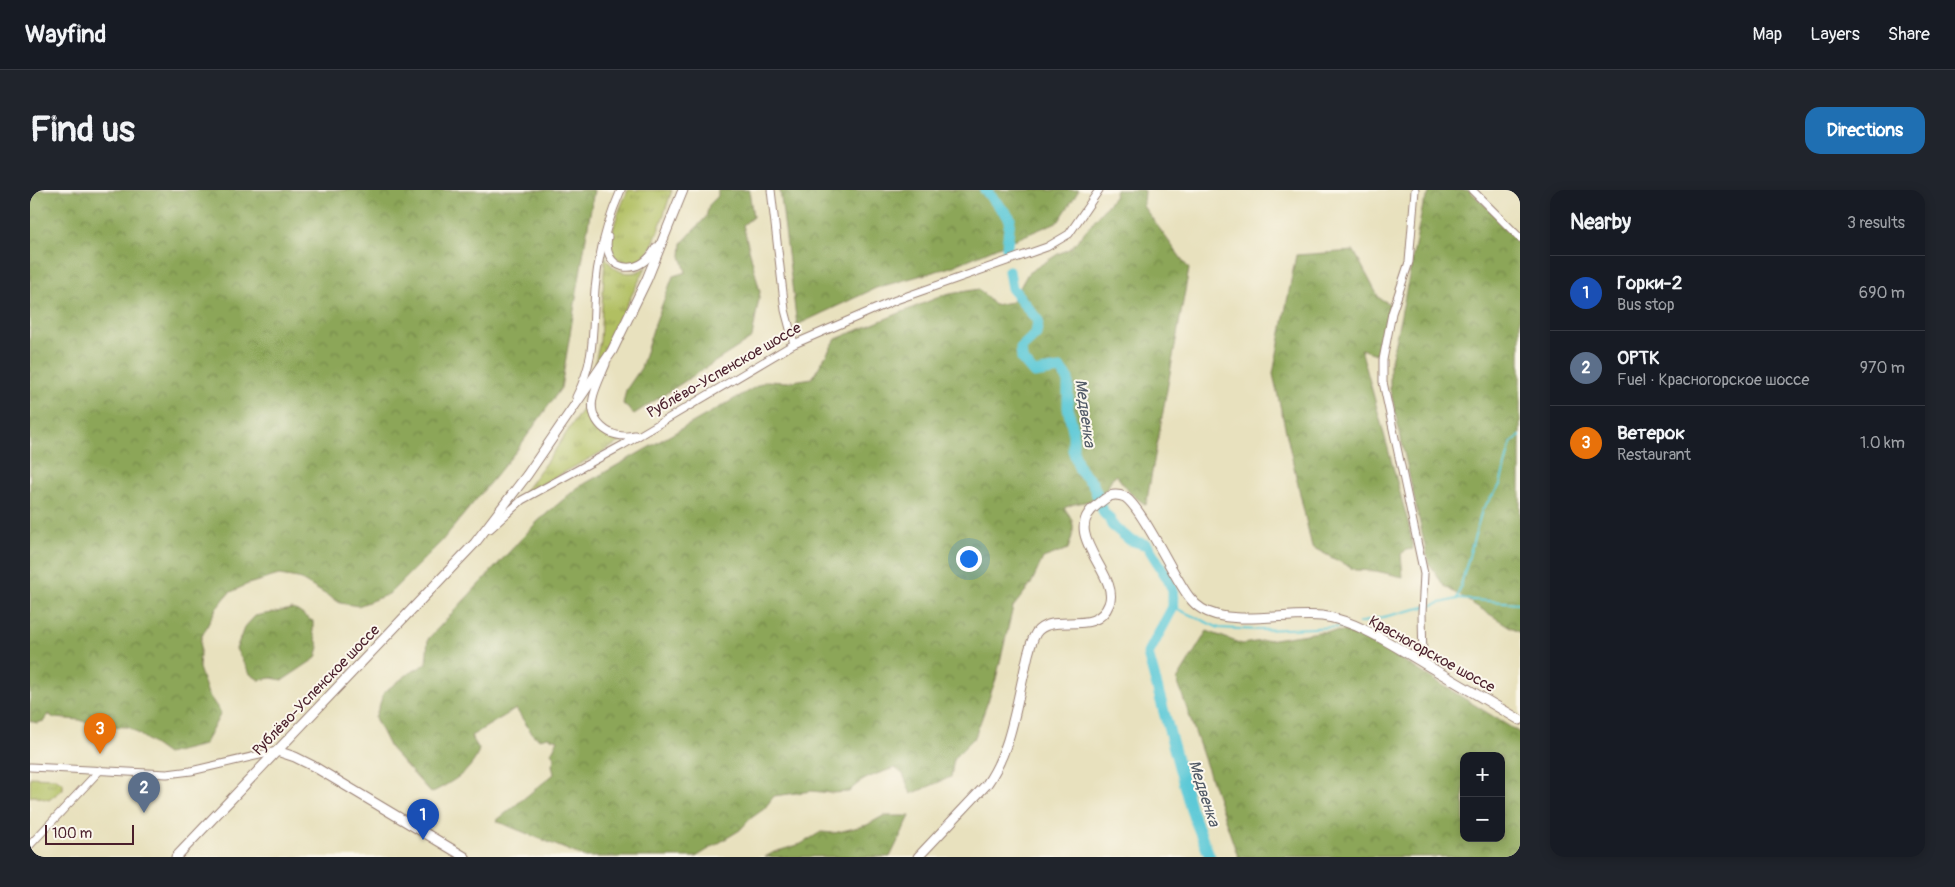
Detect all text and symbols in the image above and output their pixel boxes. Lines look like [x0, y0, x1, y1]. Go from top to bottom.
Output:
text: Wayfind [25, 20, 106, 49]
text: Map [1753, 23, 1782, 46]
text: Layers [1810, 23, 1860, 46]
text: Share [1888, 23, 1930, 46]
button: Directions [1805, 107, 1925, 154]
text: Find us [30, 108, 135, 152]
text: Nearby [1570, 209, 1631, 236]
text: 3 results [1847, 213, 1905, 233]
text: Горки-2 [1617, 271, 1682, 295]
text: 1 [1583, 283, 1589, 303]
text: 690 m [1859, 283, 1905, 303]
text: Bus stop [1617, 295, 1675, 315]
street label: Рублёво-Успенское шоссе [644, 318, 805, 422]
text: ОРТК [1617, 346, 1660, 370]
text: 2 [1582, 358, 1590, 378]
text: 970 m [1860, 358, 1905, 378]
text: Fuel · Красногорское шоссе [1617, 370, 1809, 390]
water label: Медвенка [1070, 378, 1100, 450]
text: Ветерок [1617, 421, 1685, 445]
text: 3 [1582, 433, 1590, 453]
text: 1.0 km [1860, 433, 1905, 453]
text: Restaurant [1617, 445, 1691, 465]
your location [956, 546, 982, 572]
street label: Красногорское шоссе [1365, 612, 1499, 697]
street label: Рублёво-Успенское шоссе [249, 620, 384, 760]
pin: 3 [84, 713, 116, 754]
map controls [1460, 752, 1505, 842]
button: + [1460, 752, 1505, 797]
water label: Медвенка [1184, 758, 1225, 830]
pin: 2 [128, 772, 160, 813]
button: − [1460, 797, 1505, 842]
pin: 1 [407, 799, 439, 840]
scale bar [45, 822, 134, 845]
text: 100 m [52, 825, 92, 842]

